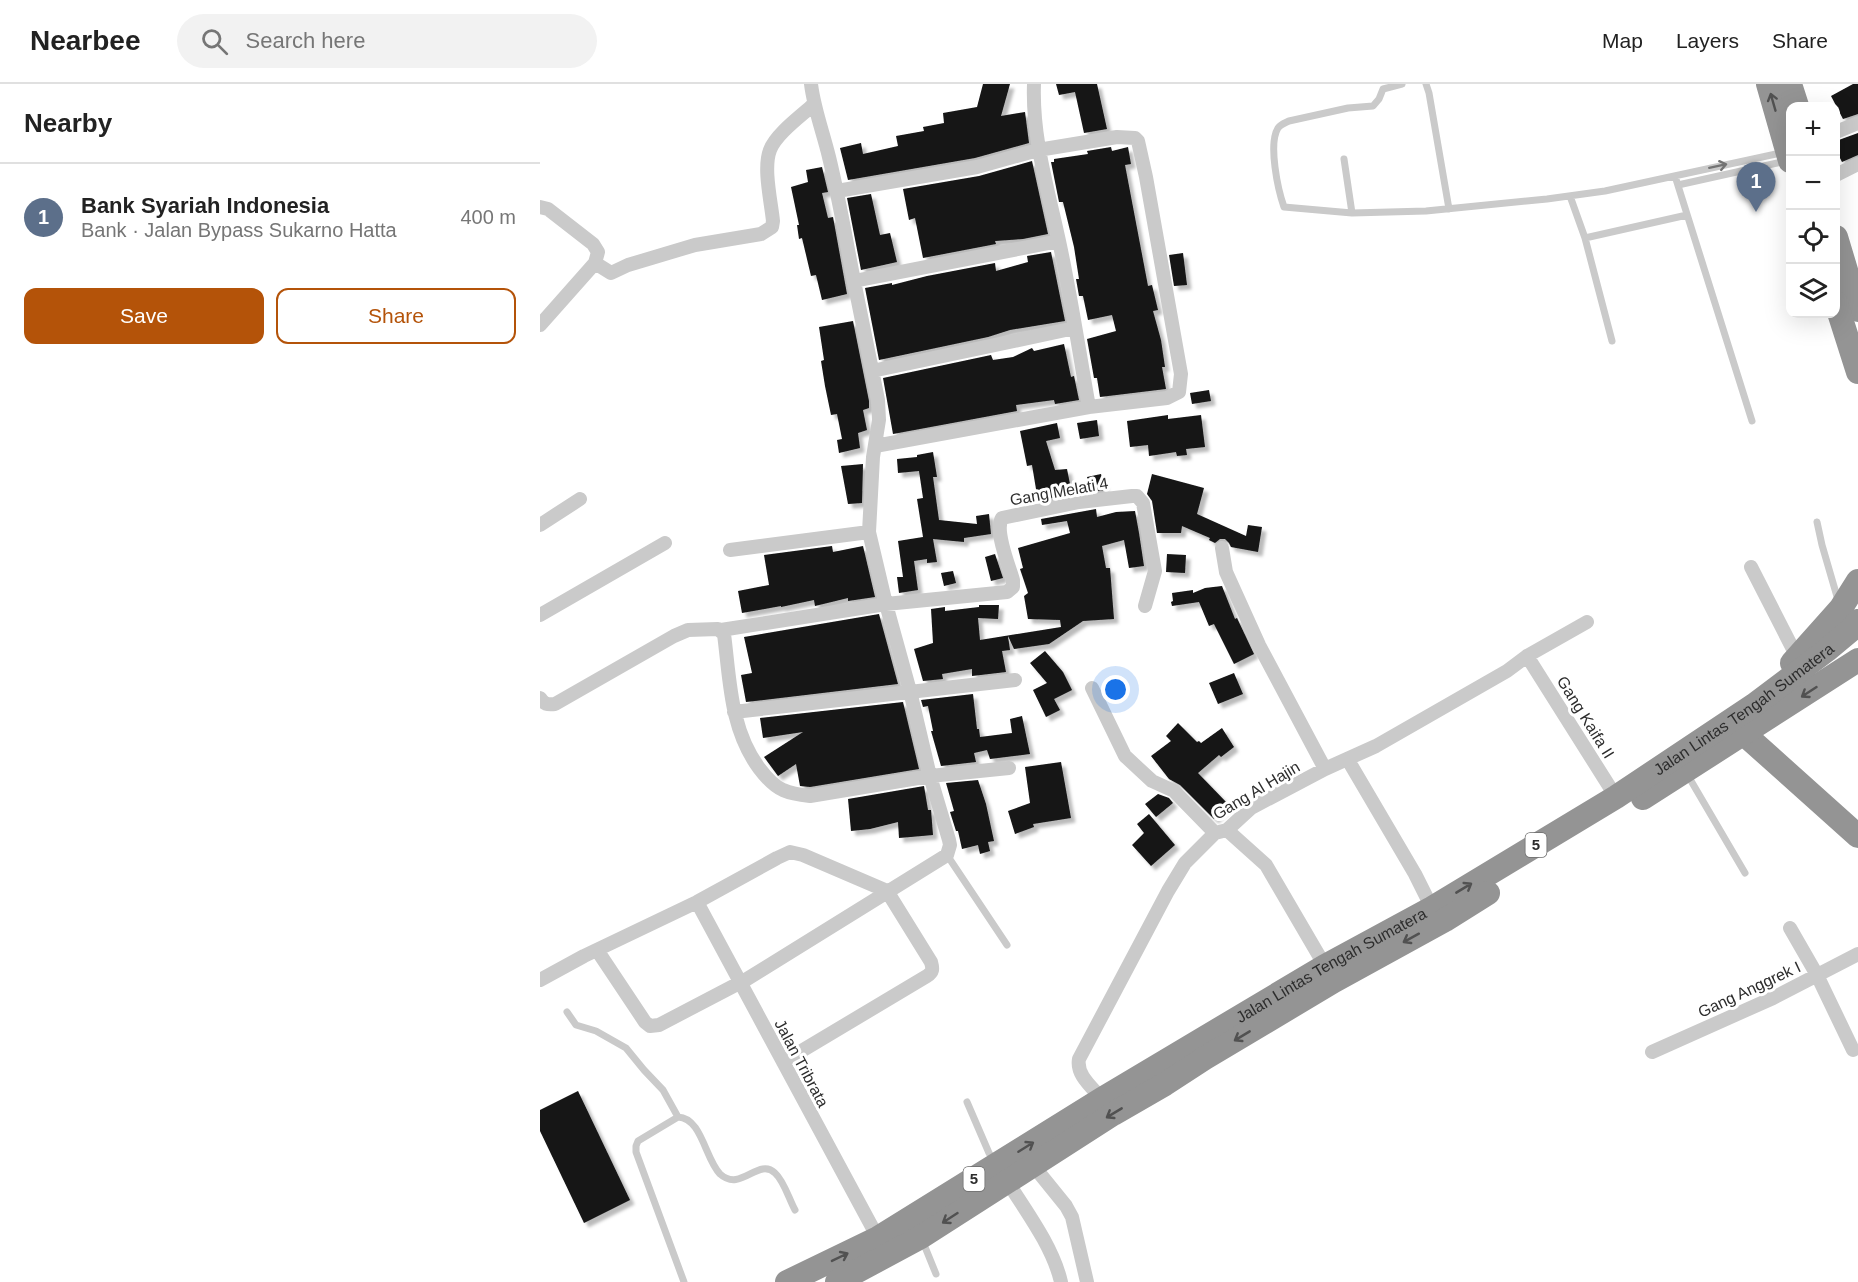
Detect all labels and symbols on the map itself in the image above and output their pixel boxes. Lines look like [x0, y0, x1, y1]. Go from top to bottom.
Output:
one-way arrow [1767, 93, 1779, 112]
one-way arrow [1708, 160, 1727, 172]
pin: 1 [1736, 162, 1776, 212]
street label: Gang Melati 4 [1009, 474, 1110, 509]
street label: Jalan Lintas Tengah Sumatera [1651, 640, 1837, 778]
street label: Gang Kaifa II [1554, 673, 1618, 761]
your location [1101, 675, 1130, 704]
one-way arrow [1801, 686, 1818, 698]
street label: Gang Al Hajin [1210, 758, 1303, 823]
road number: 5 [1526, 833, 1546, 857]
one-way arrow [1455, 882, 1472, 894]
street label: Jalan Lintas Tengah Sumatera [1233, 905, 1429, 1026]
one-way arrow [1403, 932, 1420, 944]
street label: Gang Anggrek I [1695, 958, 1803, 1021]
street label: Jalan Tribrata [771, 1016, 832, 1110]
one-way arrow [1234, 1030, 1251, 1042]
one-way arrow [1106, 1107, 1123, 1119]
one-way arrow [1017, 1141, 1034, 1153]
road number: 5 [964, 1167, 984, 1191]
one-way arrow [942, 1212, 959, 1224]
one-way arrow [830, 1250, 848, 1262]

